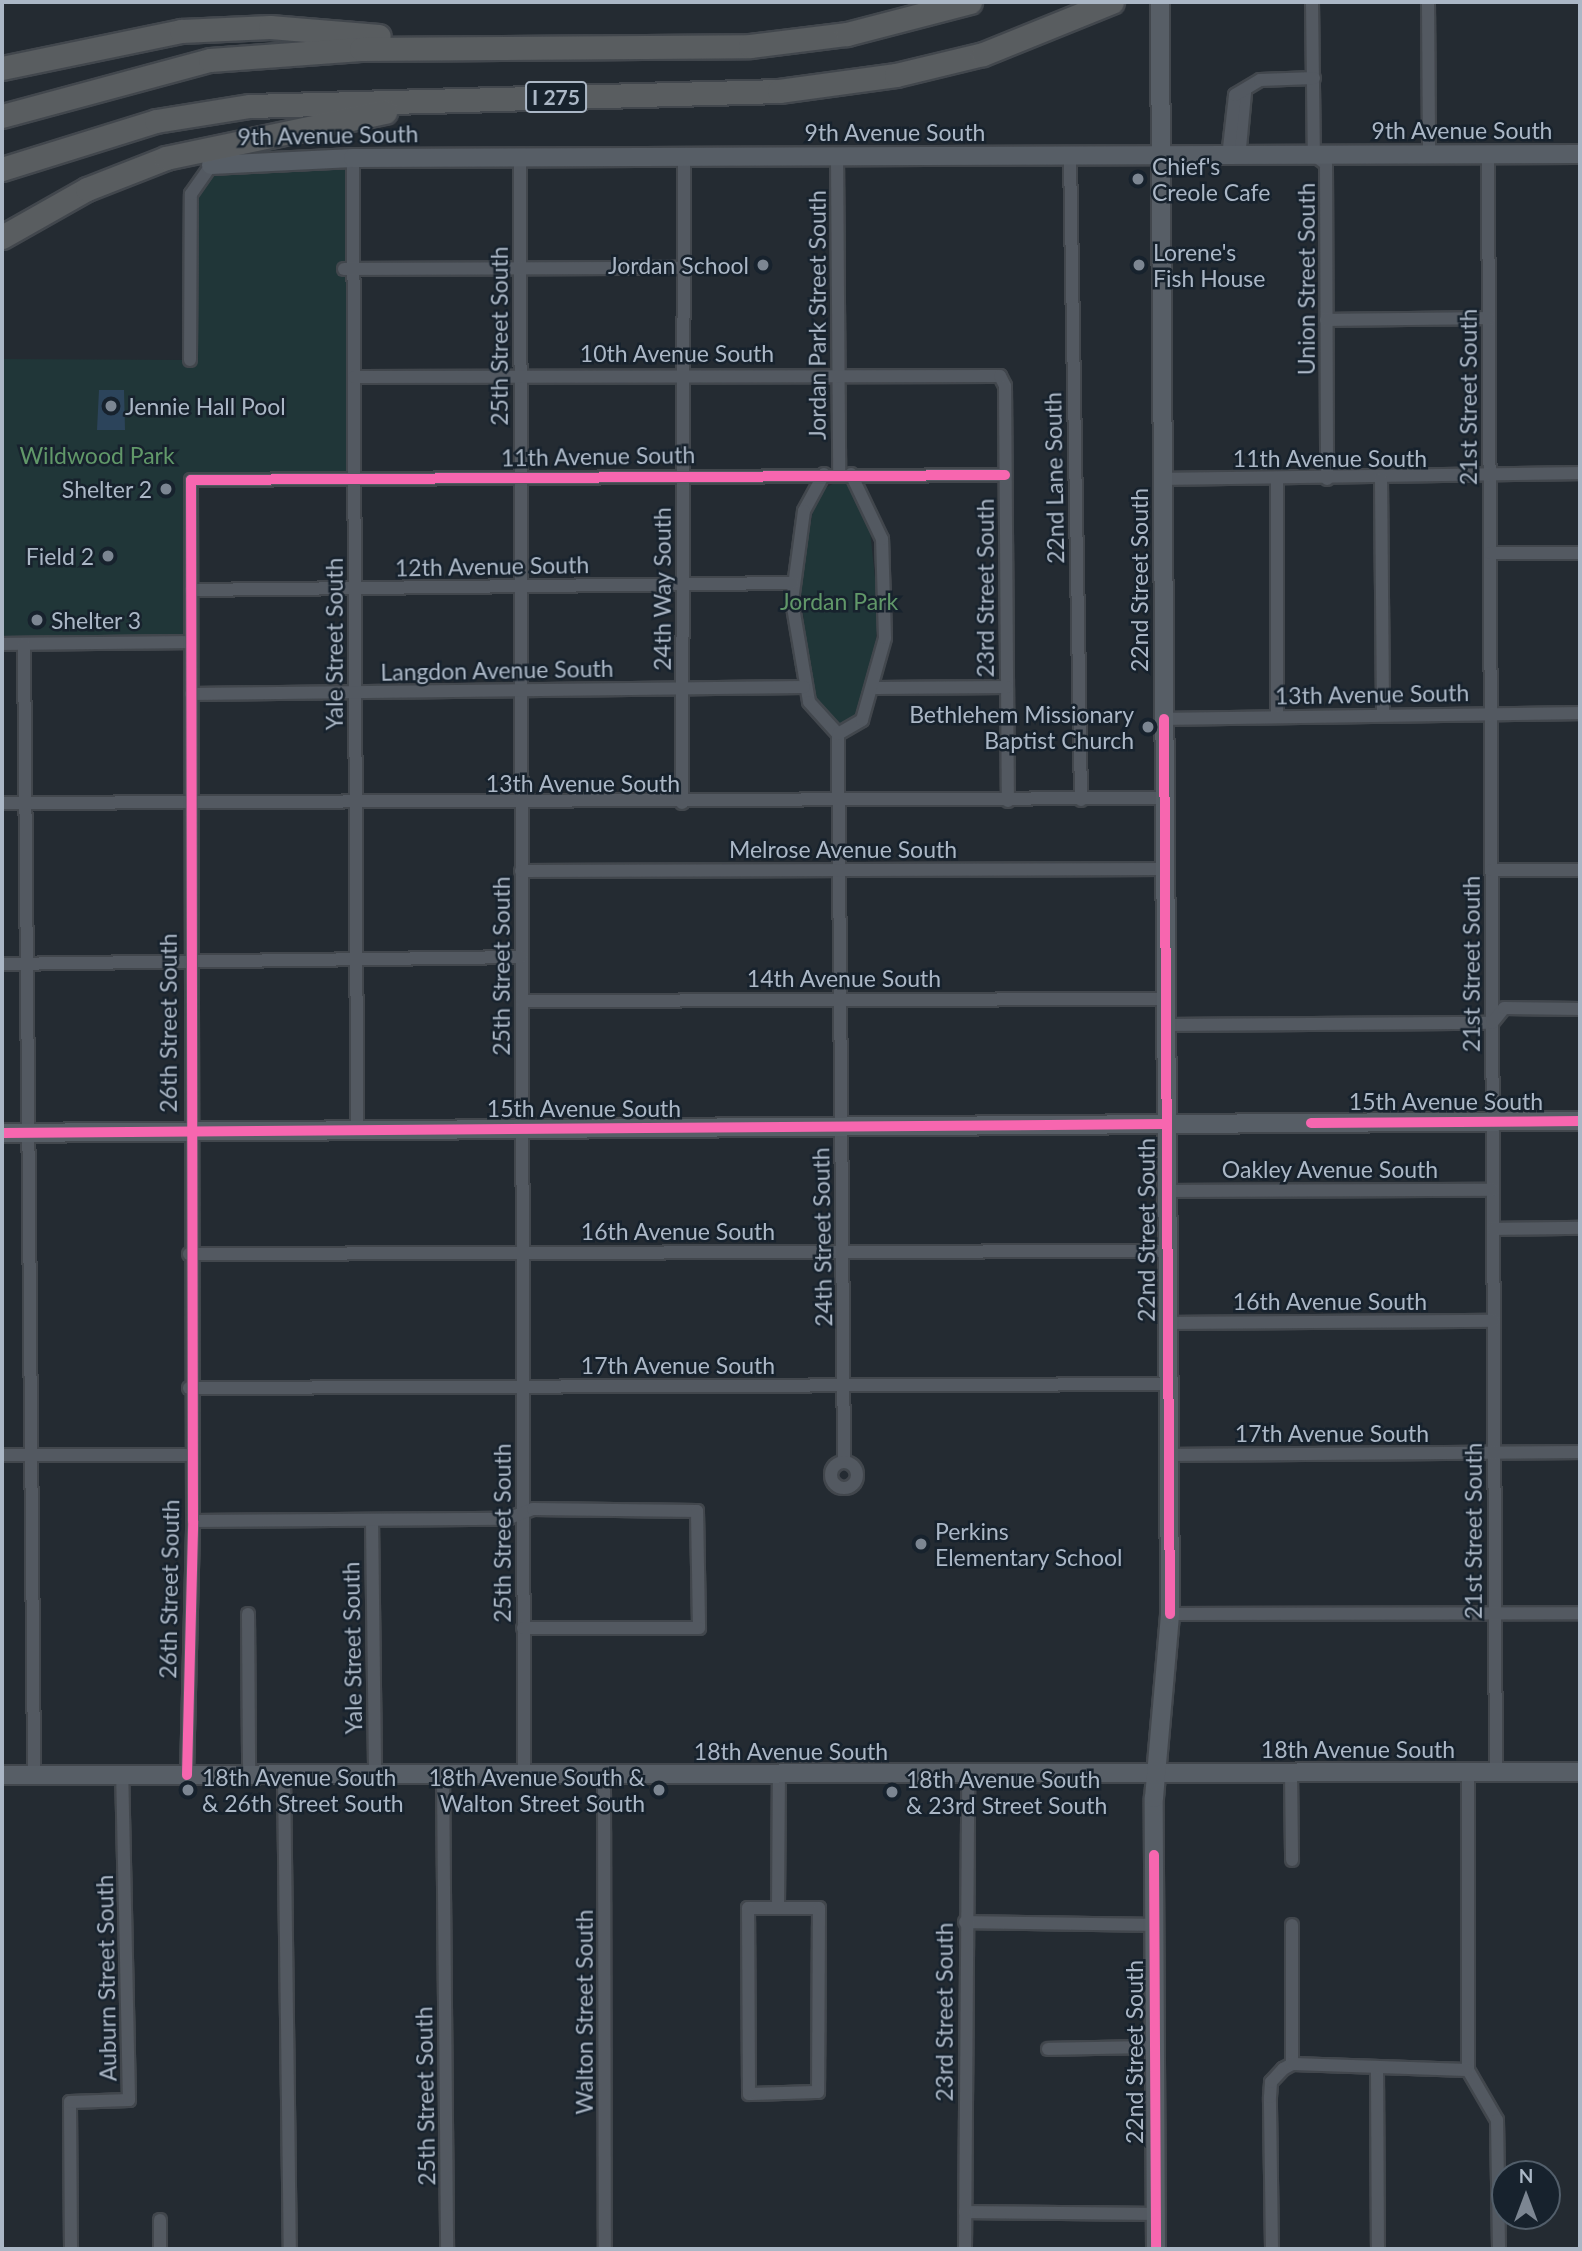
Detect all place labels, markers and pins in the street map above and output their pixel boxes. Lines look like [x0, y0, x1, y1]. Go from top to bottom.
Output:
place label: Chief's Creole Cafe [1152, 152, 1270, 206]
marker: Chief's Creole Cafe [1130, 171, 1146, 187]
place label: Lorene's Fish House [1153, 238, 1265, 292]
place label: Jordan School [608, 251, 749, 279]
marker: Jordan School [755, 257, 771, 273]
marker: Lorene's Fish House [1131, 257, 1147, 273]
place label: Jennie Hall Pool [125, 392, 286, 420]
marker: Jennie Hall Pool [103, 398, 119, 414]
place label: Shelter 2 [61, 475, 152, 503]
marker: Shelter 2 [158, 481, 174, 497]
place label: Field 2 [26, 542, 94, 570]
marker: Field 2 [100, 548, 116, 564]
place label: Shelter 3 [51, 606, 142, 634]
marker: Shelter 3 [29, 612, 45, 628]
place label: Bethlehem Missionary Baptist Church [909, 700, 1134, 754]
marker: Bethlehem Missionary Baptist Church [1140, 719, 1156, 735]
place label: Perkins Elementary School [935, 1517, 1123, 1571]
marker: Perkins Elementary School [913, 1536, 929, 1552]
place label: 18th Avenue South & 26th Street South [202, 1763, 404, 1817]
place label: 18th Avenue South & Walton Street South [428, 1763, 645, 1817]
place label: 18th Avenue South & 23rd Street South [906, 1765, 1107, 1819]
marker: 18th Avenue South & 26th Street South [180, 1782, 196, 1798]
marker: 18th Avenue South & Walton Street South [651, 1782, 667, 1798]
marker: 18th Avenue South & 23rd Street South [884, 1784, 900, 1800]

